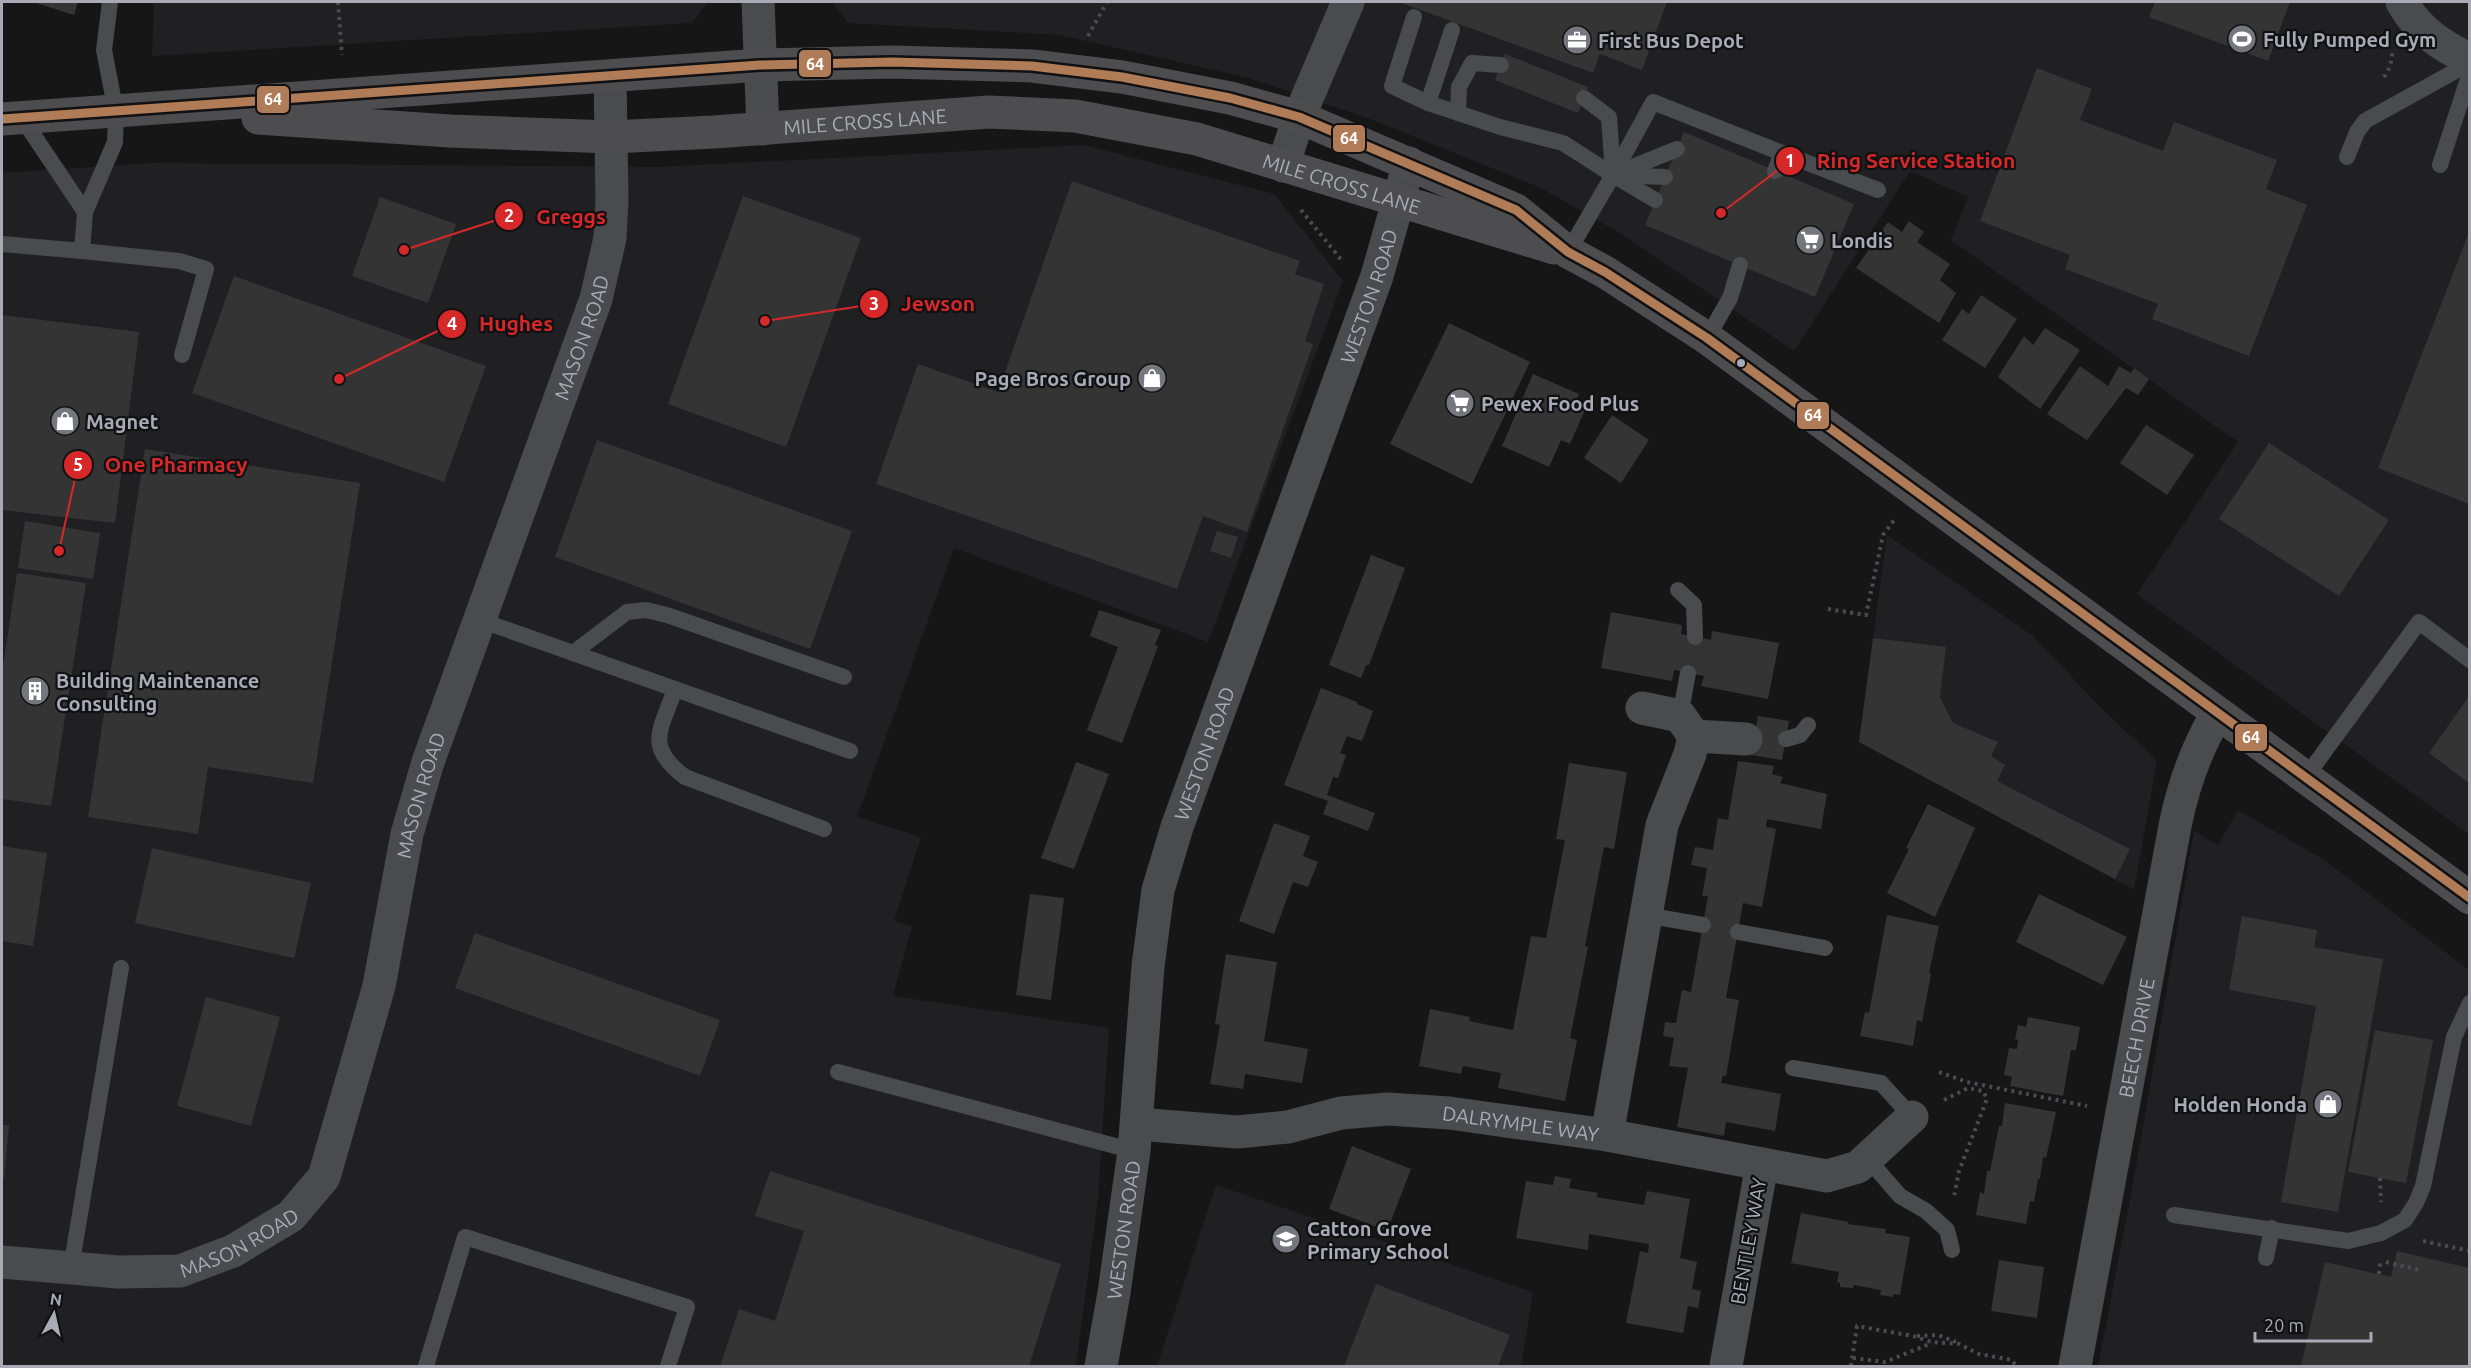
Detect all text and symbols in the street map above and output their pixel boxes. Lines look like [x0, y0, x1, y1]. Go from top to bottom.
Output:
sports icon: Fully Pumped Gym [2226, 23, 2258, 55]
office icon: First Bus Depot [1561, 24, 1593, 56]
place label: Fully Pumped Gym [2263, 28, 2436, 51]
place label: First Bus Depot [1598, 29, 1744, 52]
line badge: 64 [798, 49, 832, 78]
text: 64 [806, 55, 824, 73]
line badge: 64 [256, 85, 290, 114]
text: 64 [264, 90, 282, 108]
street label: MILE CROSS LANE [783, 104, 947, 138]
line badge: 64 [1332, 124, 1366, 153]
text: 64 [1340, 129, 1358, 147]
callout: Ring Service Station [1775, 141, 2027, 180]
street label: MILE CROSS LANE [1260, 148, 1423, 218]
text: Ring Service Station [1817, 148, 2015, 172]
text: 1 [1785, 150, 1795, 170]
callout: Greggs [494, 197, 617, 236]
text: Greggs [536, 204, 606, 228]
text: 2 [504, 205, 514, 225]
supermarket icon: Londis [1794, 224, 1826, 256]
street label: WESTON ROAD [1335, 226, 1401, 366]
place label: Londis [1831, 229, 1893, 252]
street label: MASON ROAD [549, 273, 613, 403]
callout: Jewson [859, 284, 987, 323]
text: Jewson [901, 291, 975, 315]
text: 3 [869, 293, 879, 313]
callout: Hughes [437, 304, 566, 343]
text: Hughes [479, 311, 553, 335]
text: 4 [447, 313, 457, 333]
unlabelled marker [1735, 357, 1747, 369]
shop icon: Page Bros Group [1136, 362, 1168, 394]
place label: Page Bros Group [975, 367, 1131, 390]
supermarket icon: Pewex Food Plus [1444, 387, 1476, 419]
place label: Pewex Food Plus [1481, 392, 1639, 415]
line badge: 64 [1796, 401, 1830, 430]
shop icon: Magnet [49, 405, 81, 437]
text: 64 [1804, 406, 1822, 424]
place label: Magnet [86, 410, 159, 433]
callout: One Pharmacy [63, 445, 259, 484]
text: One Pharmacy [105, 452, 247, 476]
text: 5 [73, 454, 83, 474]
place label: Building Maintenance Consulting [56, 669, 259, 715]
building icon: Building Maintenance Consulting [19, 675, 51, 707]
street label: WESTON ROAD [1169, 683, 1239, 823]
line badge: 64 [2234, 723, 2268, 752]
text: 64 [2242, 728, 2260, 746]
street label: MASON ROAD [391, 729, 449, 860]
street label: BEECH DRIVE [2113, 976, 2158, 1099]
shop icon: Holden Honda [2312, 1088, 2344, 1120]
place label: Holden Honda [2173, 1093, 2307, 1116]
street label: DALRYMPLE WAY [1441, 1101, 1601, 1145]
street label: WESTON ROAD [1102, 1159, 1144, 1301]
street label: BENTLEY WAY [1726, 1175, 1771, 1306]
street label: MASON ROAD [176, 1203, 302, 1282]
place label: Catton Grove Primary School [1307, 1217, 1449, 1263]
school or university icon: Catton Grove Primary School [1270, 1223, 1302, 1255]
north arrow [24, 1284, 84, 1344]
text: N [49, 1289, 63, 1309]
scale bar [2255, 1305, 2370, 1343]
text: 20 m [2264, 1315, 2304, 1335]

